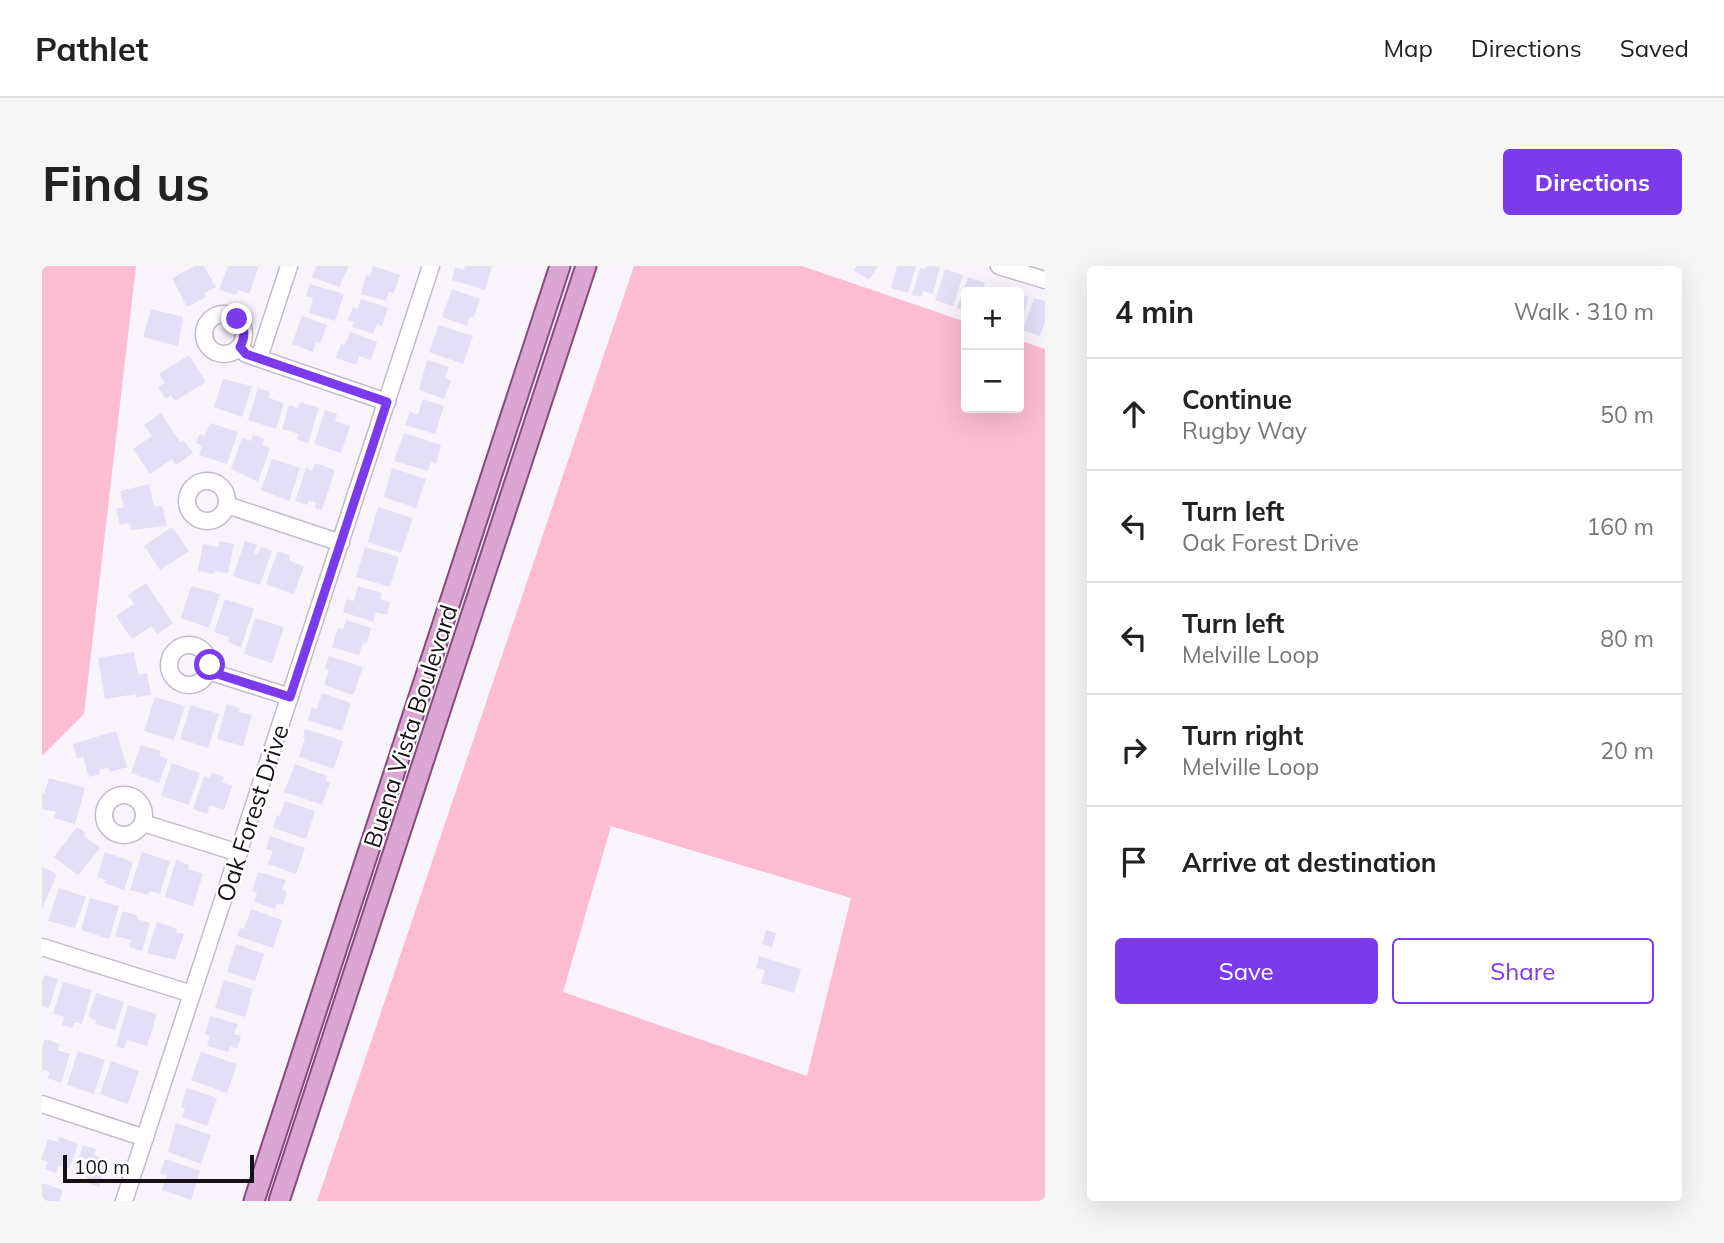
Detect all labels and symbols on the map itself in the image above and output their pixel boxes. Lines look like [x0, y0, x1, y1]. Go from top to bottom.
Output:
route end [221, 303, 252, 334]
street label: Buena Vista Boulevard [357, 601, 463, 851]
route start [194, 649, 225, 680]
street label: Oak Forest Drive [209, 721, 295, 905]
scale bar [63, 1152, 254, 1184]

